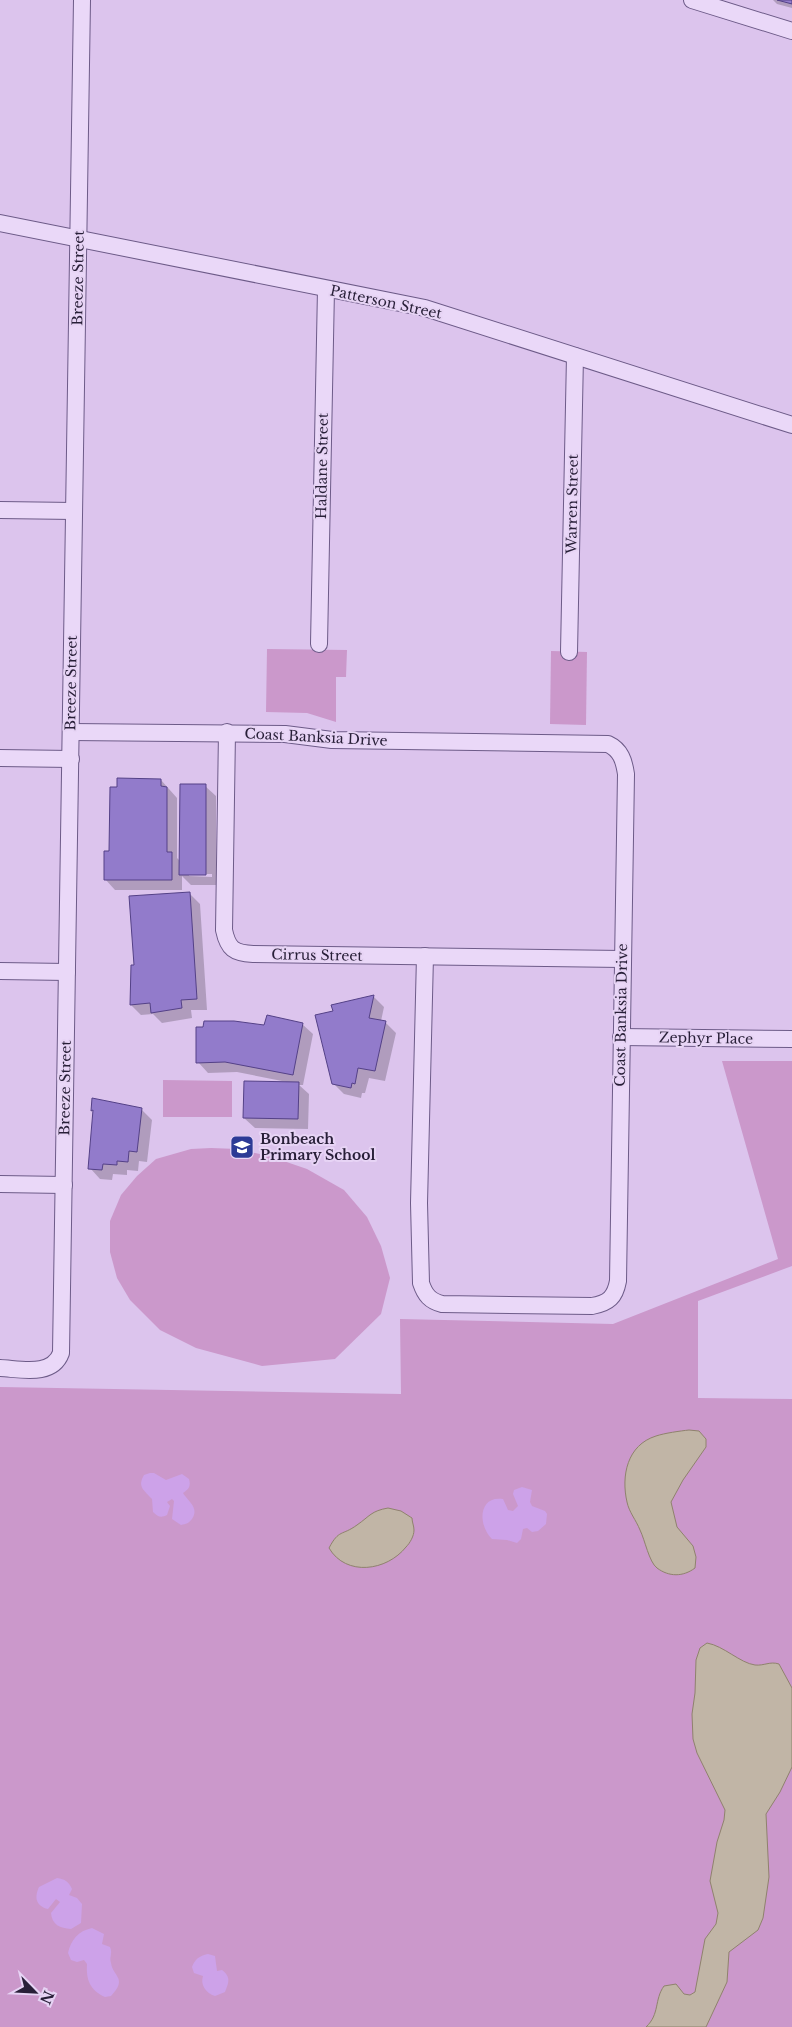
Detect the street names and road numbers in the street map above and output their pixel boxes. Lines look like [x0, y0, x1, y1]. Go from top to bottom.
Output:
street label: Breeze Street [68, 230, 88, 326]
street label: Patterson Street [328, 281, 444, 323]
street label: Haldane Street [312, 412, 332, 519]
street label: Warren Street [562, 453, 582, 555]
street label: Breeze Street [61, 635, 81, 731]
street label: Coast Banksia Drive [244, 724, 388, 750]
street label: Coast Banksia Drive [611, 943, 631, 1087]
street label: Cirrus Street [271, 945, 363, 965]
street label: Zephyr Place [659, 1028, 753, 1048]
street label: Breeze Street [55, 1040, 75, 1136]

